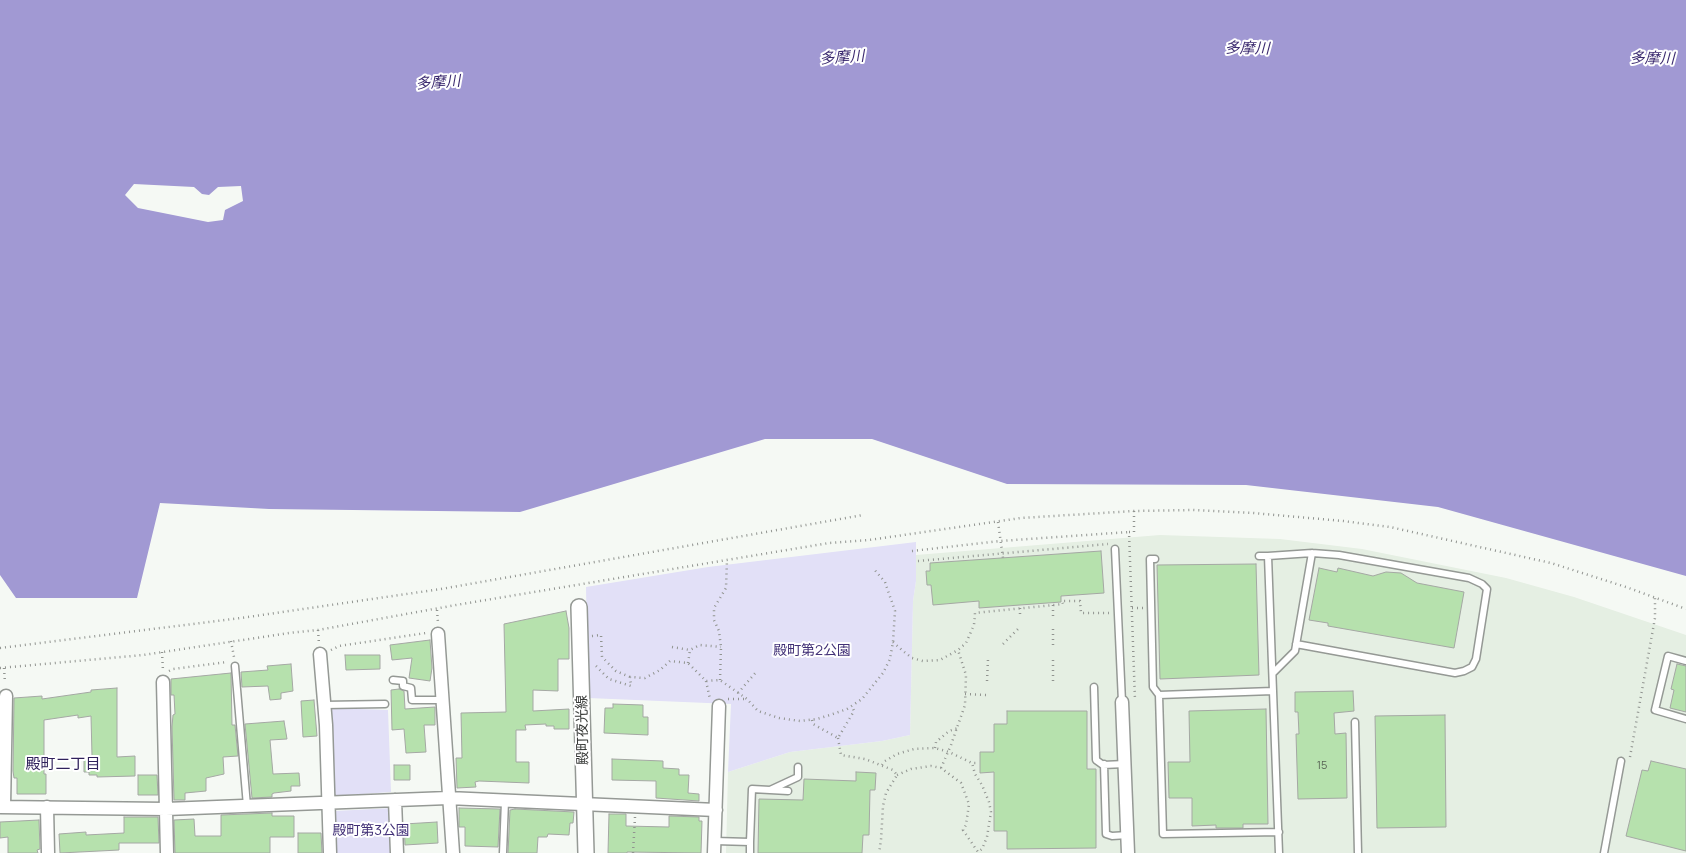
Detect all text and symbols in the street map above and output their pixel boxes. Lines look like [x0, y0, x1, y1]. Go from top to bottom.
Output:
water label: 多摩川 [1224, 40, 1270, 58]
water label: 多摩川 [819, 47, 865, 69]
water label: 多摩川 [1629, 50, 1675, 68]
water label: 多摩川 [415, 72, 461, 94]
park label: 殿町第2公園 [773, 643, 851, 659]
street label: 殿町夜光線 [574, 695, 592, 765]
district label: 殿町二丁目 [26, 756, 100, 774]
house number: 15 [1317, 759, 1327, 773]
park label: 殿町第3公園 [332, 823, 410, 839]

